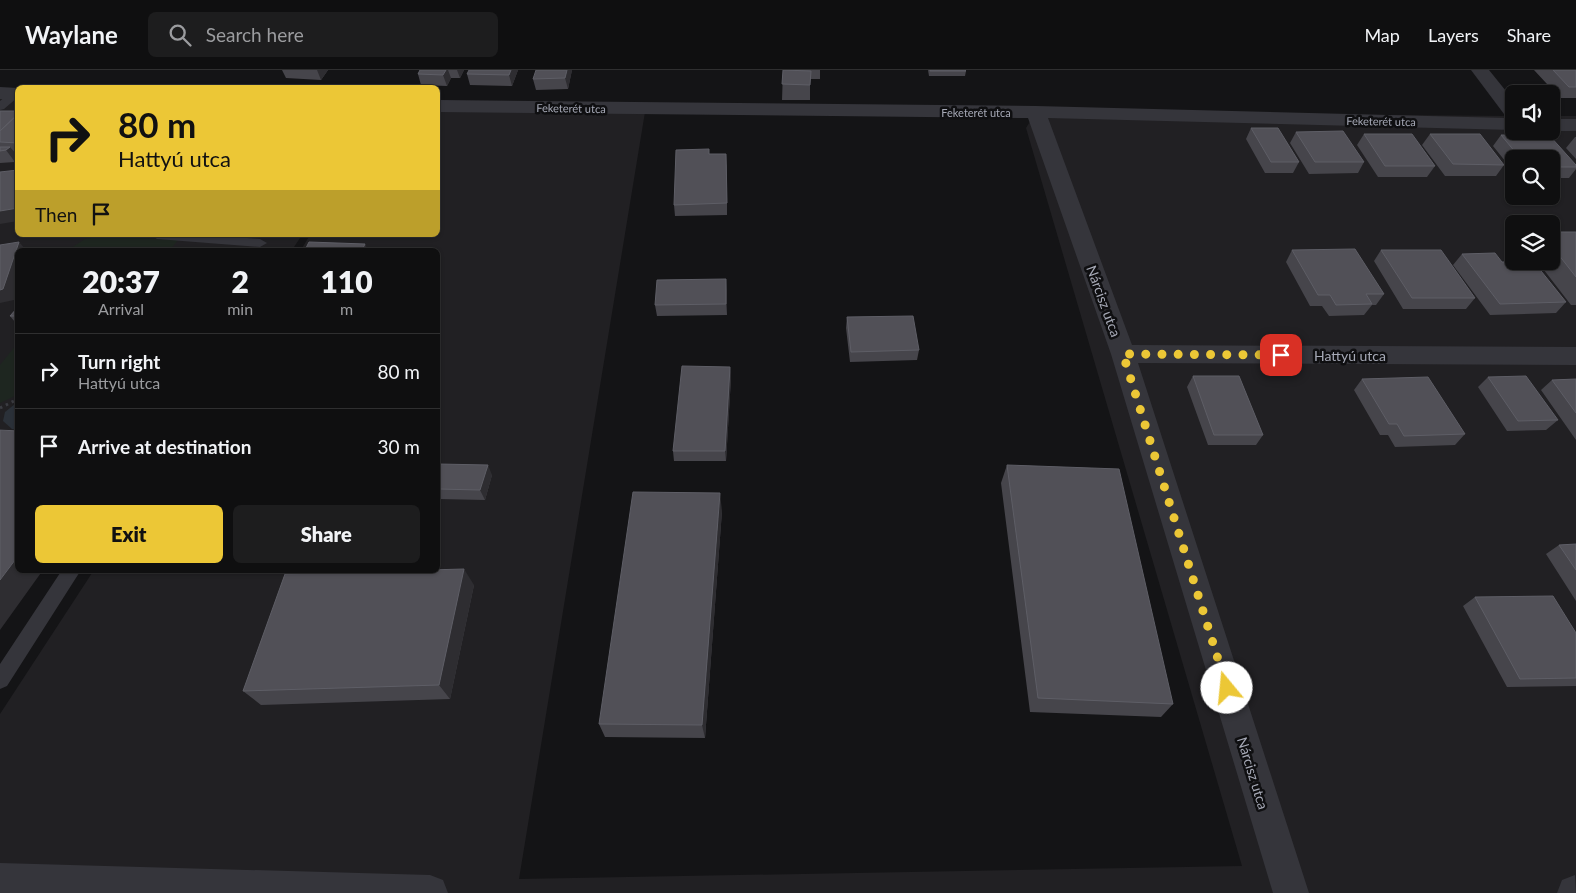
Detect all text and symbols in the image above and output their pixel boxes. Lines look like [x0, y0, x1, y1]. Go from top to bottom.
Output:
search box [148, 12, 498, 57]
text: Waylane [25, 20, 118, 49]
icon: search [166, 21, 194, 49]
text: Search here [206, 23, 304, 46]
text: Map [1364, 24, 1400, 46]
text: Layers [1428, 24, 1479, 46]
text: Share [1507, 24, 1551, 46]
map controls [1505, 85, 1560, 270]
button: sound [1505, 85, 1560, 140]
street label: Feketerét utca [536, 101, 606, 115]
text: 80 m [118, 103, 196, 145]
icon: right [35, 105, 100, 170]
street label: Feketerét utca [941, 106, 1011, 119]
street label: Feketerét utca [1346, 114, 1416, 128]
text: Hattyú utca [118, 145, 231, 172]
button: search [1505, 150, 1560, 205]
icon: arrive [87, 200, 115, 228]
text: Then [35, 203, 77, 226]
button: layers [1505, 215, 1560, 270]
text: 20:37 [82, 263, 160, 299]
text: 2 [231, 263, 249, 299]
text: 110 [320, 263, 373, 299]
street label: Nárcisz utca [1083, 263, 1125, 339]
text: Arrival [98, 299, 144, 318]
text: min [227, 299, 253, 318]
text: m [340, 299, 353, 318]
pin [1260, 334, 1302, 376]
icon: arrive [1267, 341, 1295, 369]
street label: Hattyú utca [1314, 347, 1386, 364]
text: Turn right [78, 350, 160, 373]
icon: right [35, 357, 63, 385]
text: 80 m [377, 360, 420, 383]
text: Hattyú utca [78, 373, 160, 392]
icon: arrive [35, 432, 63, 460]
text: Arrive at destination [78, 435, 251, 458]
text: 30 m [377, 435, 420, 458]
button: Exit [35, 505, 223, 563]
button: Share [233, 505, 420, 563]
position arrow [1200, 661, 1252, 713]
street label: Nárcisz utca [1234, 735, 1272, 811]

